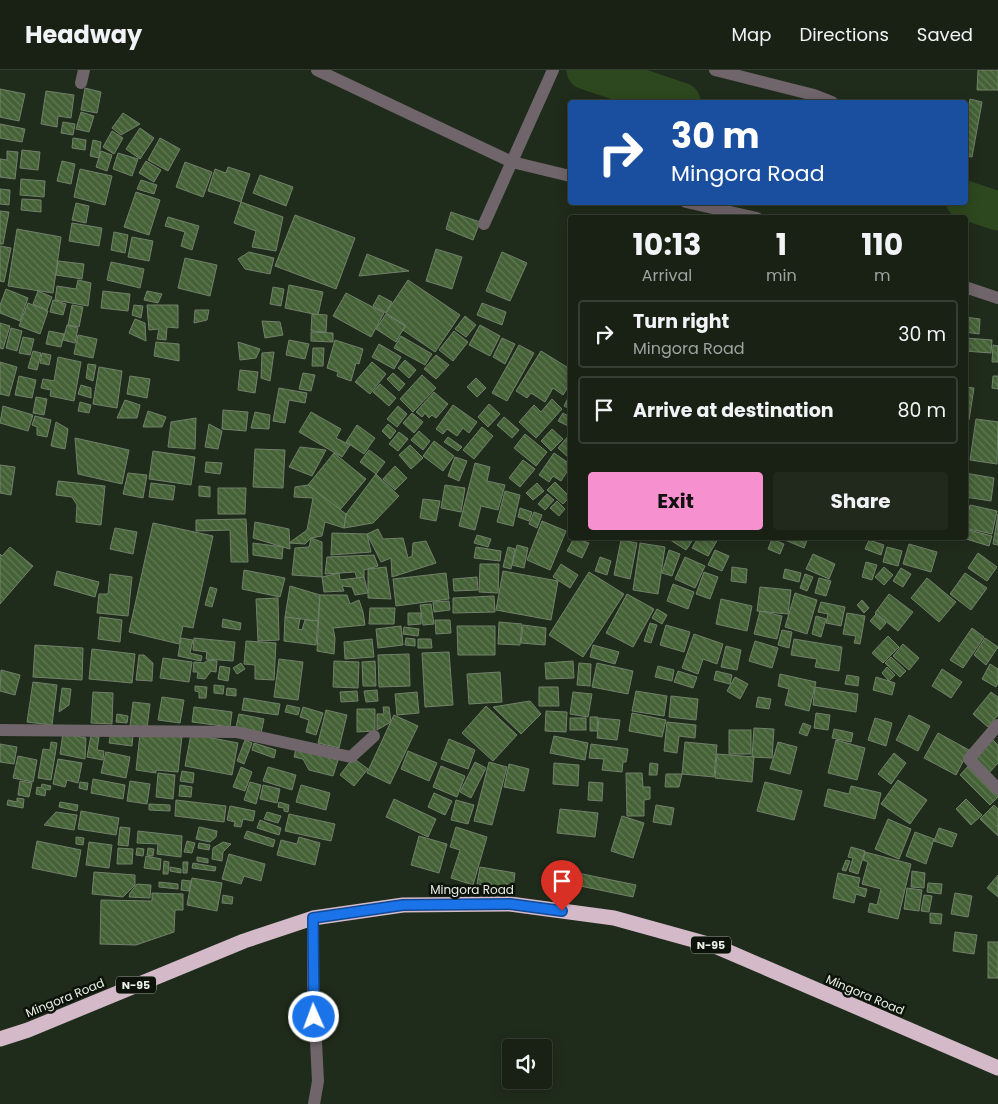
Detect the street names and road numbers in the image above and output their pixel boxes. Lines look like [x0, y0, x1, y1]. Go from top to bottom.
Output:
street label: Mingora Road [430, 881, 514, 898]
road number: N-95 [691, 936, 731, 954]
street label: Mingora Road [823, 970, 907, 1019]
street label: Mingora Road [23, 974, 107, 1021]
road number: N-95 [116, 976, 156, 994]

